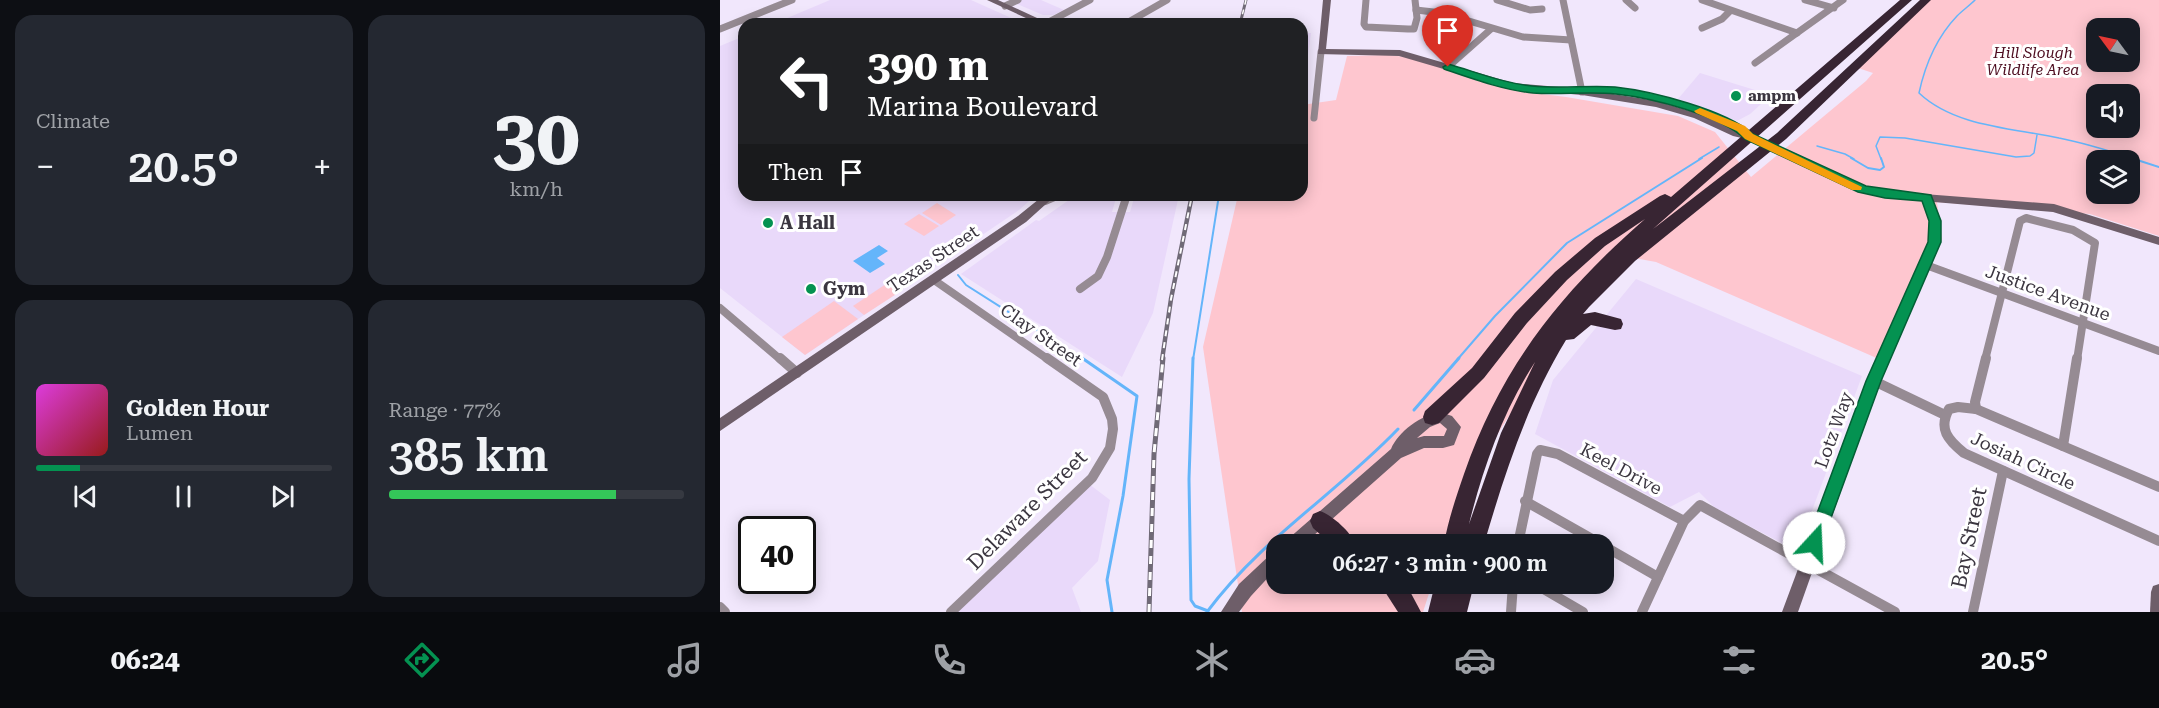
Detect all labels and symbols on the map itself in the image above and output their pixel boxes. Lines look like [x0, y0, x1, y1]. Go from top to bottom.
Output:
pin [1422, 5, 1473, 67]
north arrow [2086, 18, 2140, 72]
park label: Hill Slough Wildlife Area [1987, 44, 2079, 79]
place label: ampm [1748, 87, 1796, 105]
marker: ampm [1729, 89, 1743, 103]
place label: A Hall [780, 212, 835, 233]
marker: A Hall [761, 216, 775, 230]
street label: Texas Street [883, 220, 983, 297]
street label: Justice Avenue [1983, 260, 2113, 325]
place label: Gym [823, 278, 866, 299]
marker: Gym [804, 282, 818, 296]
street label: Clay Street [997, 299, 1086, 370]
street label: Lotz Way [1810, 388, 1857, 471]
street label: Josiah Circle [1968, 427, 2079, 494]
street label: Keel Drive [1577, 438, 1666, 499]
street label: Delaware Street [962, 445, 1092, 575]
street label: Bay Street [1947, 485, 1991, 591]
position arrow [1782, 511, 1846, 575]
speed limit sign: 40 [738, 516, 816, 594]

